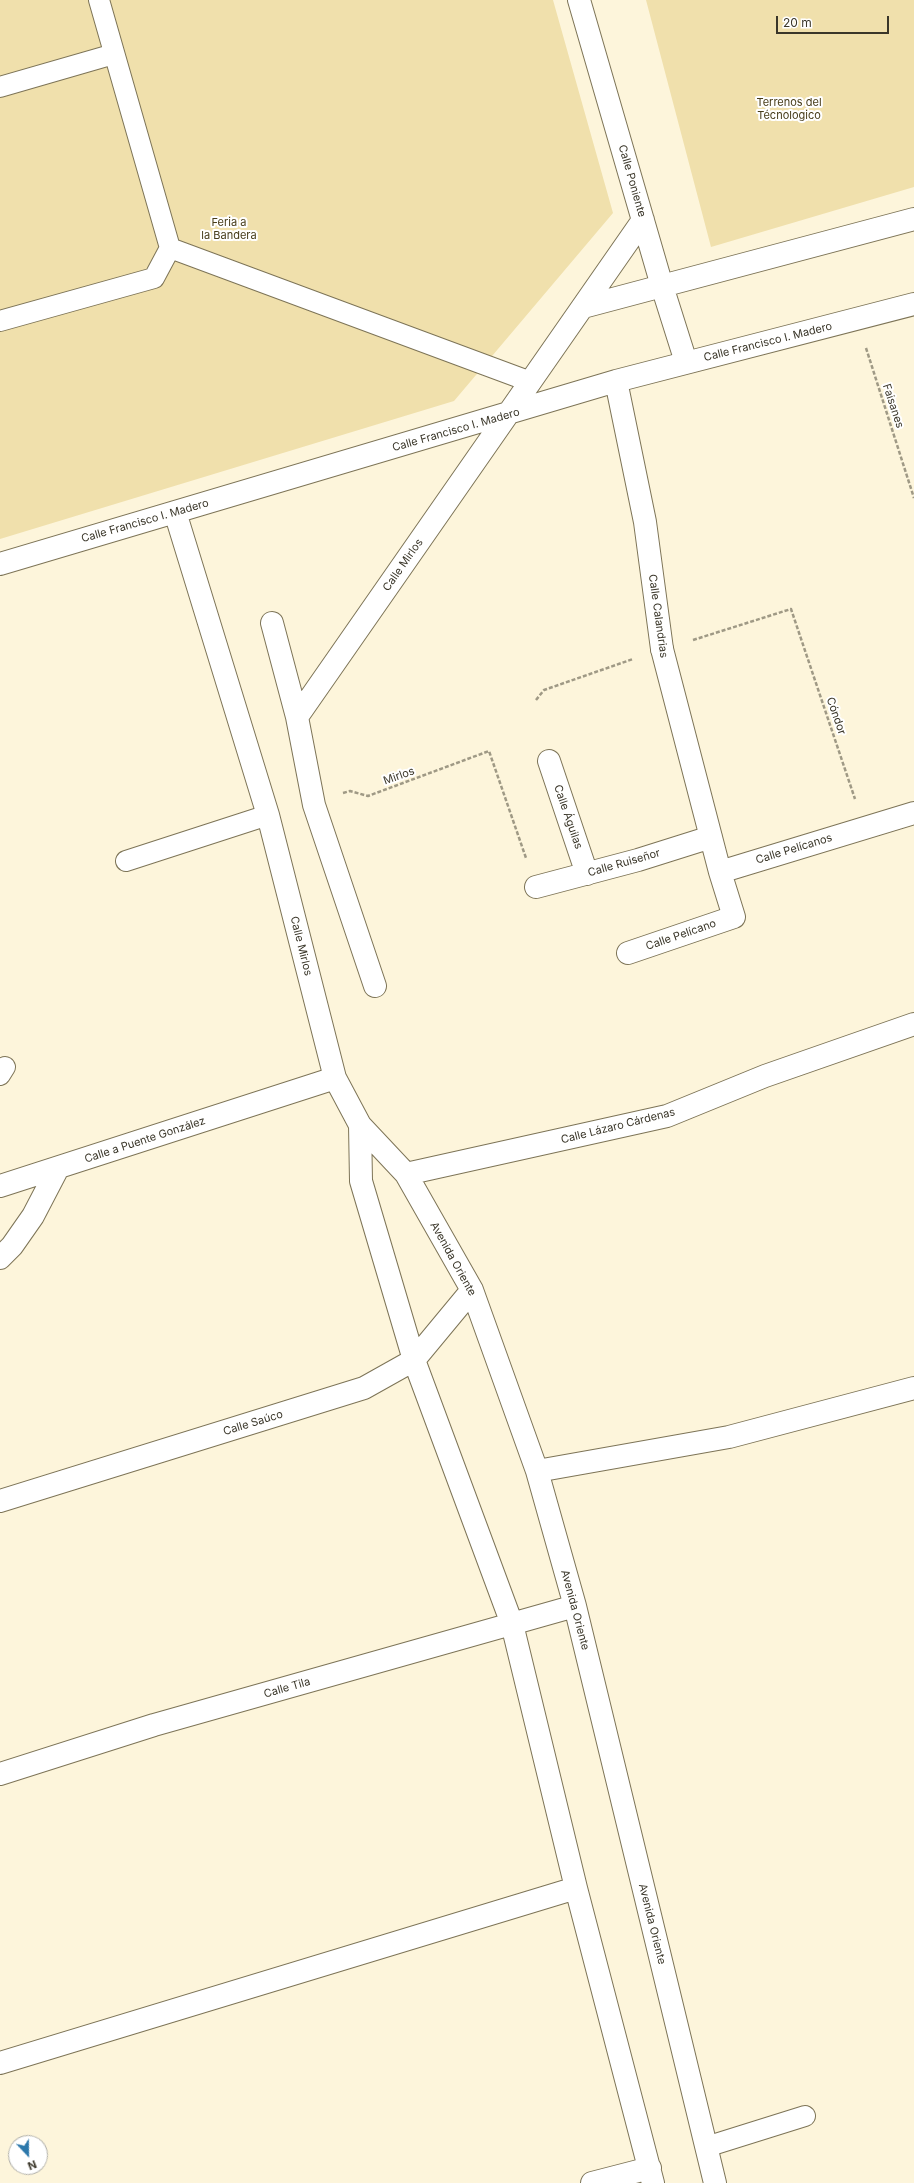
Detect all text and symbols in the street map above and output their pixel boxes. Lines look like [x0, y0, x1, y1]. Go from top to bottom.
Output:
scale bar [778, 8, 891, 34]
text: 20 m [783, 15, 812, 30]
park label: Terrenos del Técnologico [756, 96, 822, 122]
street label: Calle Poniente [615, 143, 649, 219]
park label: Feria a la Bandera [201, 216, 257, 242]
street label: Calle Francisco I. Madero [702, 320, 834, 364]
street label: Faisanes [880, 382, 906, 430]
street label: Calle Francisco I. Madero [391, 405, 521, 455]
street label: Calle Francisco I. Madero [80, 496, 210, 546]
street label: Calle Mirlos [380, 536, 426, 594]
street label: Calle Calandrias [646, 573, 670, 659]
street label: Cóndor [823, 696, 849, 736]
street label: Mirlos [382, 764, 416, 788]
street label: Calle Águilas [551, 783, 585, 851]
street label: Calle Pelícanos [754, 831, 834, 867]
street label: Calle Ruiseñor [586, 846, 662, 880]
street label: Calle Mirlos [287, 915, 315, 977]
street label: Calle Pelícano [644, 917, 718, 953]
street label: Calle Lázaro Cárdenas [560, 1105, 676, 1147]
street label: Calle a Puente González [83, 1114, 207, 1166]
street label: Avenida Oriente [427, 1220, 479, 1298]
street label: Calle Saúco [222, 1408, 284, 1438]
street label: Avenida Oriente [558, 1568, 592, 1652]
street label: Calle Tila [262, 1675, 312, 1701]
street label: Avenida Oriente [636, 1882, 668, 1966]
north arrow [8, 2135, 48, 2175]
text: N [26, 2157, 39, 2173]

